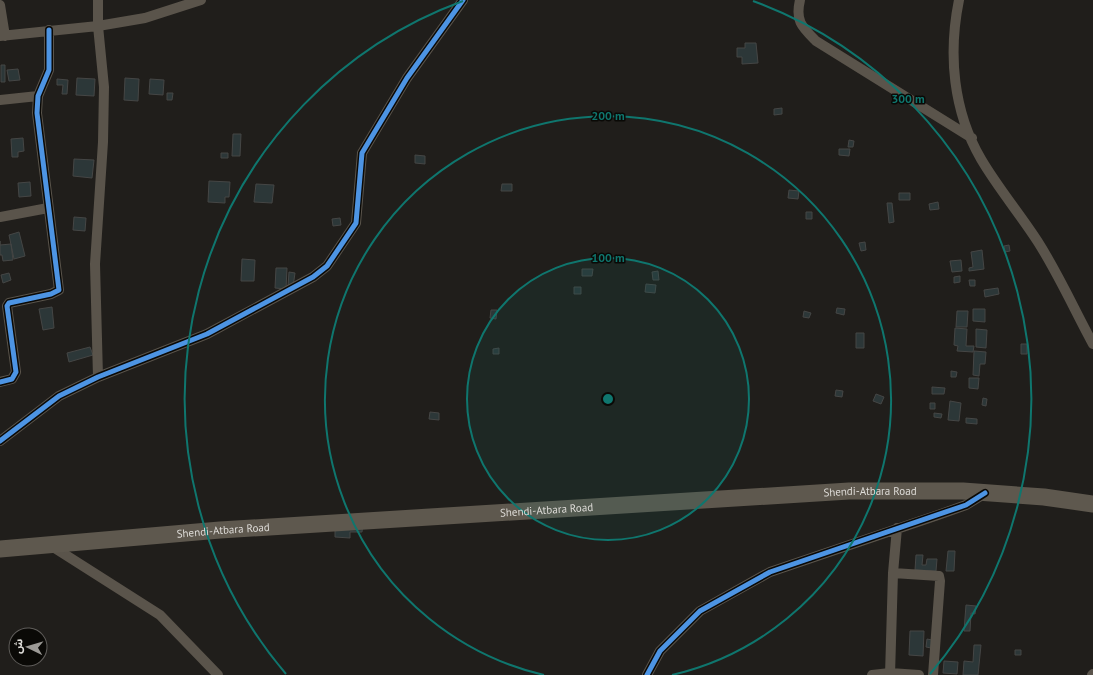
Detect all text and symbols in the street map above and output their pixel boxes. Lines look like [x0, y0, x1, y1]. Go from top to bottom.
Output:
text: 300 m [891, 91, 925, 106]
text: 200 m [591, 108, 625, 123]
text: 100 m [591, 250, 625, 265]
centre of rings [601, 392, 615, 406]
street label: Shendi-Atbara Road [823, 484, 917, 500]
street label: Shendi-Atbara Road [500, 500, 594, 520]
street label: Shendi-Atbara Road [176, 520, 270, 541]
north arrow [8, 627, 48, 667]
text: ش [10, 638, 26, 654]

